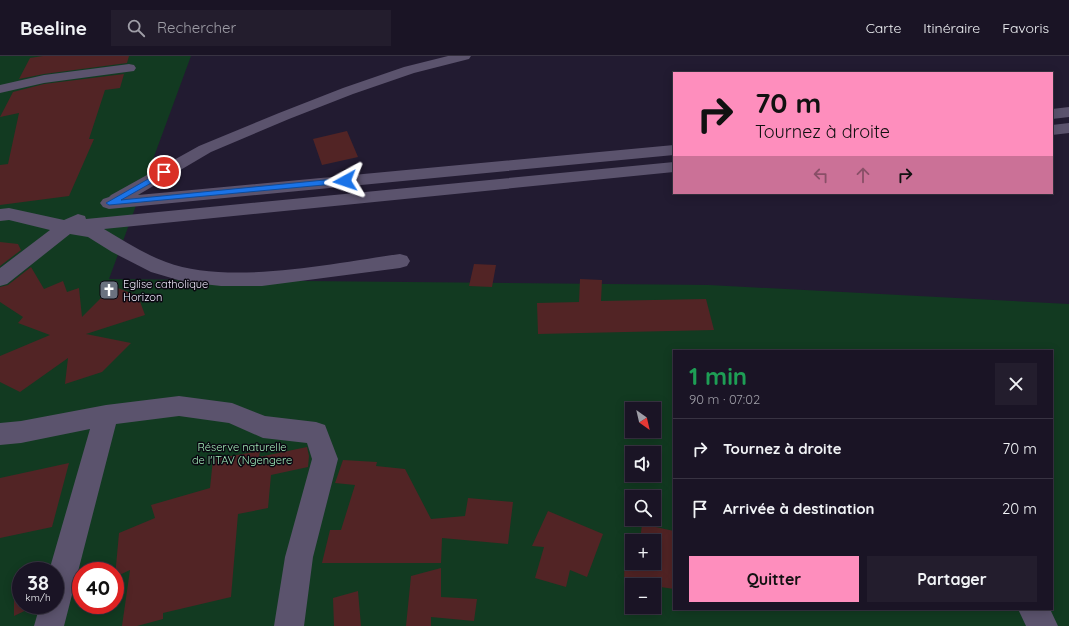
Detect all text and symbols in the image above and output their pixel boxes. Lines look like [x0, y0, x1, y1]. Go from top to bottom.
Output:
search box [111, 10, 391, 46]
text: Beeline [20, 16, 87, 40]
icon: search [125, 17, 147, 39]
text: Rechercher [157, 18, 236, 37]
text: Carte [866, 19, 901, 37]
text: Itinéraire [923, 19, 980, 37]
text: Favoris [1002, 19, 1049, 37]
text: 70 m [755, 85, 821, 120]
icon: right [689, 88, 741, 140]
text: Tournez à droite [755, 120, 890, 143]
pin [147, 155, 181, 189]
position arrow [324, 160, 366, 202]
icon: arrive [153, 161, 175, 183]
icon: left [810, 164, 832, 186]
icon: ahead [852, 164, 874, 186]
icon: right [894, 164, 916, 186]
place label: Eglise catholique Horizon [123, 277, 208, 304]
church icon: Eglise catholique Horizon [98, 279, 120, 301]
text: 1 min [689, 361, 747, 391]
button: close [995, 363, 1037, 405]
text: 90 m · 07:02 [689, 391, 760, 407]
north arrow [625, 402, 661, 438]
map controls [625, 402, 661, 614]
icon: right [689, 438, 711, 460]
text: Tournez à droite [723, 439, 842, 458]
text: 70 m [1003, 439, 1037, 458]
park label: Réserve naturelle de l'ITAV (Ngengere [192, 440, 292, 467]
button: sound [625, 446, 661, 482]
button: search [625, 490, 661, 526]
icon: arrive [689, 498, 711, 520]
text: Arrivée à destination [723, 499, 875, 518]
text: 20 m [1002, 499, 1037, 518]
button: + [625, 534, 661, 570]
button: Quitter [689, 556, 859, 602]
button: Partager [867, 556, 1037, 602]
speed limit sign: 40 [72, 562, 124, 614]
text: 38 [27, 570, 49, 595]
button: − [625, 578, 661, 614]
text: km/h [25, 591, 51, 604]

